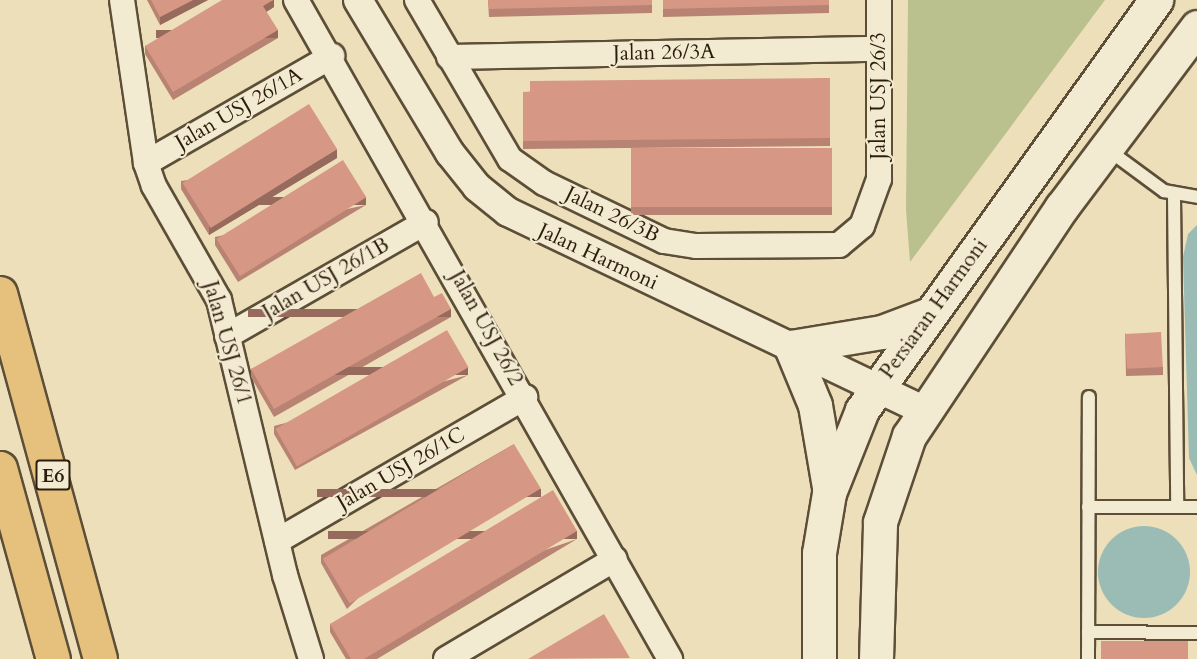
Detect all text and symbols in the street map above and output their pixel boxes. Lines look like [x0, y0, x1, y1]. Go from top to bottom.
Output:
street label: Jalan USJ 26/3 [866, 32, 892, 160]
street label: Jalan 26/3A [613, 40, 715, 66]
street label: Jalan USJ 26/1A [171, 62, 307, 156]
street label: Jalan 26/3B [561, 181, 663, 249]
street label: Jalan Harmoni [534, 218, 662, 296]
street label: Jalan USJ 26/1B [258, 233, 394, 325]
street label: Persiaran Harmoni [875, 234, 993, 384]
street label: Jalan USJ 26/2 [444, 266, 528, 390]
street label: Jalan USJ 26/1 [197, 278, 257, 408]
street label: Jalan USJ 26/1C [332, 422, 470, 516]
road number: E6 [35, 458, 71, 492]

